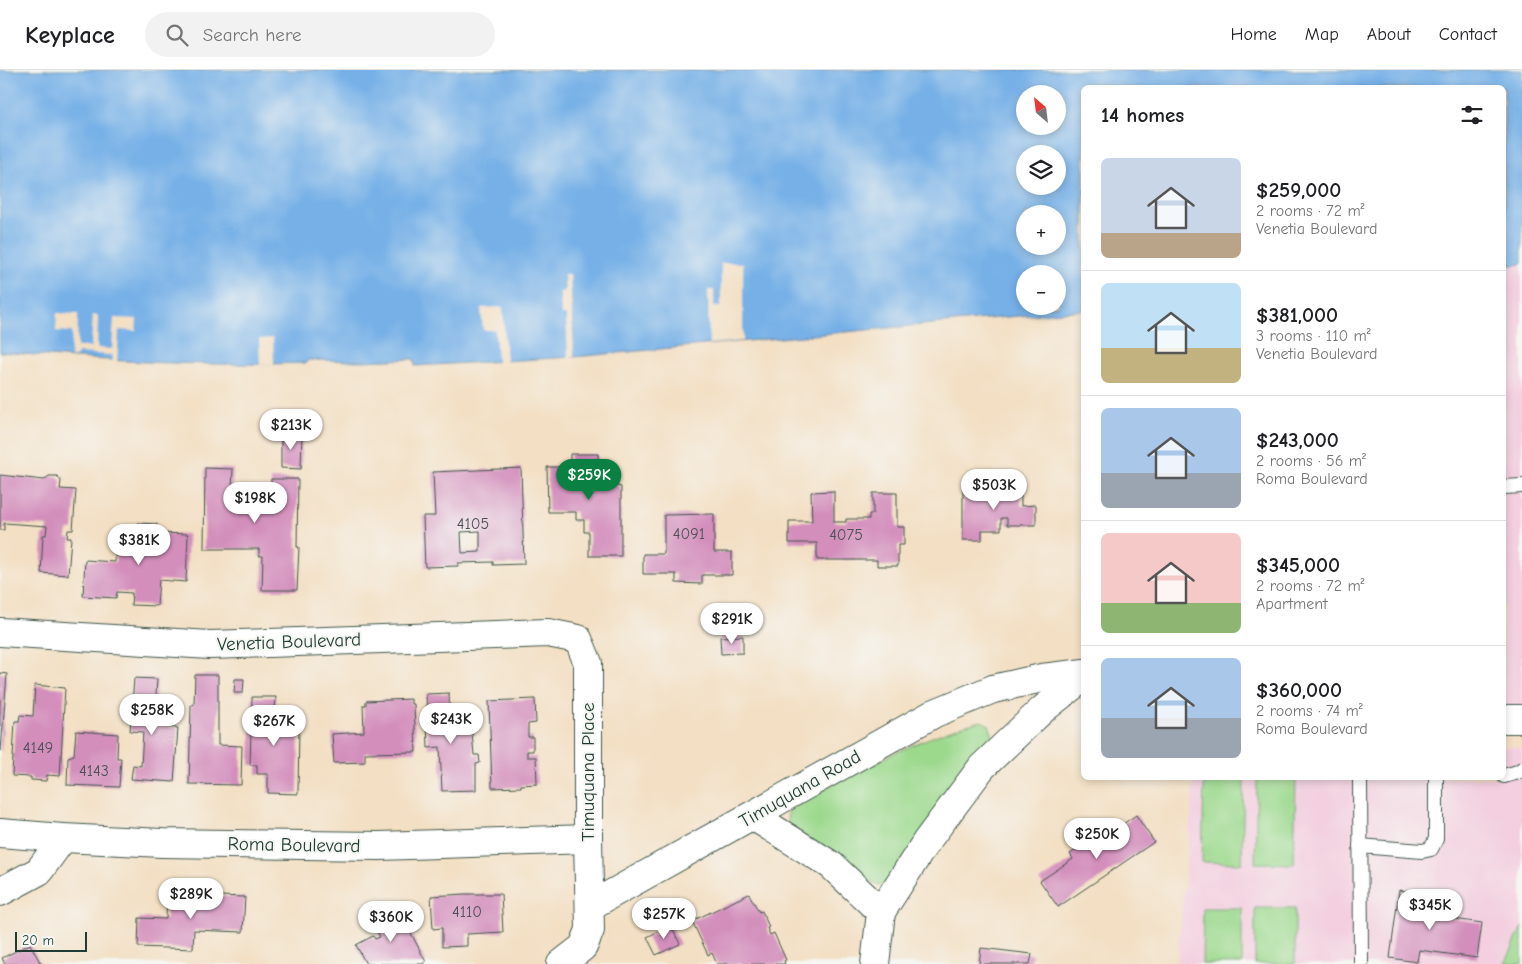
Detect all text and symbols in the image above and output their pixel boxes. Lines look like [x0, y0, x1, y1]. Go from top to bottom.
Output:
search box [145, 12, 495, 57]
text: Keyplace [25, 21, 115, 49]
icon: search [163, 21, 191, 49]
text: Search here [203, 24, 302, 46]
text: Home [1230, 24, 1277, 45]
text: Map [1305, 24, 1339, 45]
text: About [1367, 24, 1411, 45]
text: Contact [1439, 24, 1497, 45]
north arrow [1016, 85, 1066, 135]
map controls [1016, 85, 1066, 315]
icon: filters [1458, 101, 1486, 129]
text: 14 homes [1101, 103, 1184, 127]
button: layers [1016, 145, 1066, 195]
icon: home [1141, 178, 1201, 238]
text: $259,000 [1256, 178, 1341, 202]
text: 2 rooms · 72 m² [1256, 202, 1365, 220]
button: + [1016, 205, 1066, 255]
text: Venetia Boulevard [1256, 220, 1377, 238]
button: − [1016, 265, 1066, 315]
icon: home [1141, 303, 1201, 363]
text: $381,000 [1256, 303, 1338, 327]
text: 3 rooms · 110 m² [1256, 327, 1371, 345]
text: Venetia Boulevard [1256, 345, 1377, 363]
pin: $213K [256, 408, 326, 451]
text: $213K [271, 416, 311, 434]
icon: home [1141, 428, 1201, 488]
text: $243,000 [1256, 428, 1339, 452]
text: 2 rooms · 56 m² [1256, 452, 1366, 470]
pin: $259K [554, 458, 624, 501]
text: $259K [567, 466, 611, 484]
pin: $503K [959, 468, 1029, 511]
text: Roma Boulevard [1256, 470, 1368, 488]
text: $503K [972, 476, 1016, 494]
pin: $198K [220, 482, 290, 524]
text: $198K [234, 489, 276, 507]
house number: 4105 [457, 515, 489, 533]
pin: $381K [104, 524, 174, 566]
house number: 4091 [673, 525, 705, 543]
house number: 4075 [829, 526, 863, 544]
text: $381K [118, 531, 160, 549]
icon: home [1141, 553, 1201, 613]
text: $345,000 [1256, 553, 1340, 577]
text: 2 rooms · 72 m² [1256, 577, 1365, 595]
text: Apartment [1256, 595, 1328, 613]
pin: $291K [697, 602, 767, 645]
text: $291K [711, 610, 753, 628]
street label: Venetia Boulevard [217, 628, 361, 656]
icon: home [1141, 678, 1201, 738]
text: $360,000 [1256, 678, 1342, 702]
pin: $258K [117, 694, 187, 736]
text: $258K [130, 701, 174, 719]
pin: $243K [416, 702, 486, 745]
text: 2 rooms · 74 m² [1256, 702, 1363, 720]
street label: Timuquana Place [577, 703, 599, 841]
pin: $267K [239, 704, 309, 747]
text: $243K [430, 710, 472, 728]
text: $267K [253, 712, 295, 730]
text: Roma Boulevard [1256, 720, 1368, 738]
house number: 4149 [23, 739, 53, 757]
street label: Timuquana Road [735, 745, 865, 833]
house number: 4143 [79, 762, 109, 780]
pin: $250K [1062, 818, 1132, 860]
text: $250K [1075, 825, 1119, 843]
street label: Roma Boulevard [227, 833, 361, 857]
pin: $289K [156, 878, 226, 920]
text: $289K [169, 885, 213, 903]
pin: $345K [1395, 888, 1465, 931]
text: $345K [1409, 896, 1451, 914]
pin: $257K [629, 898, 699, 940]
pin: $360K [356, 900, 426, 943]
house number: 4110 [452, 903, 482, 921]
text: $257K [643, 905, 685, 923]
text: $360K [369, 908, 413, 926]
scale bar [15, 929, 88, 952]
text: 20 m [22, 932, 54, 949]

